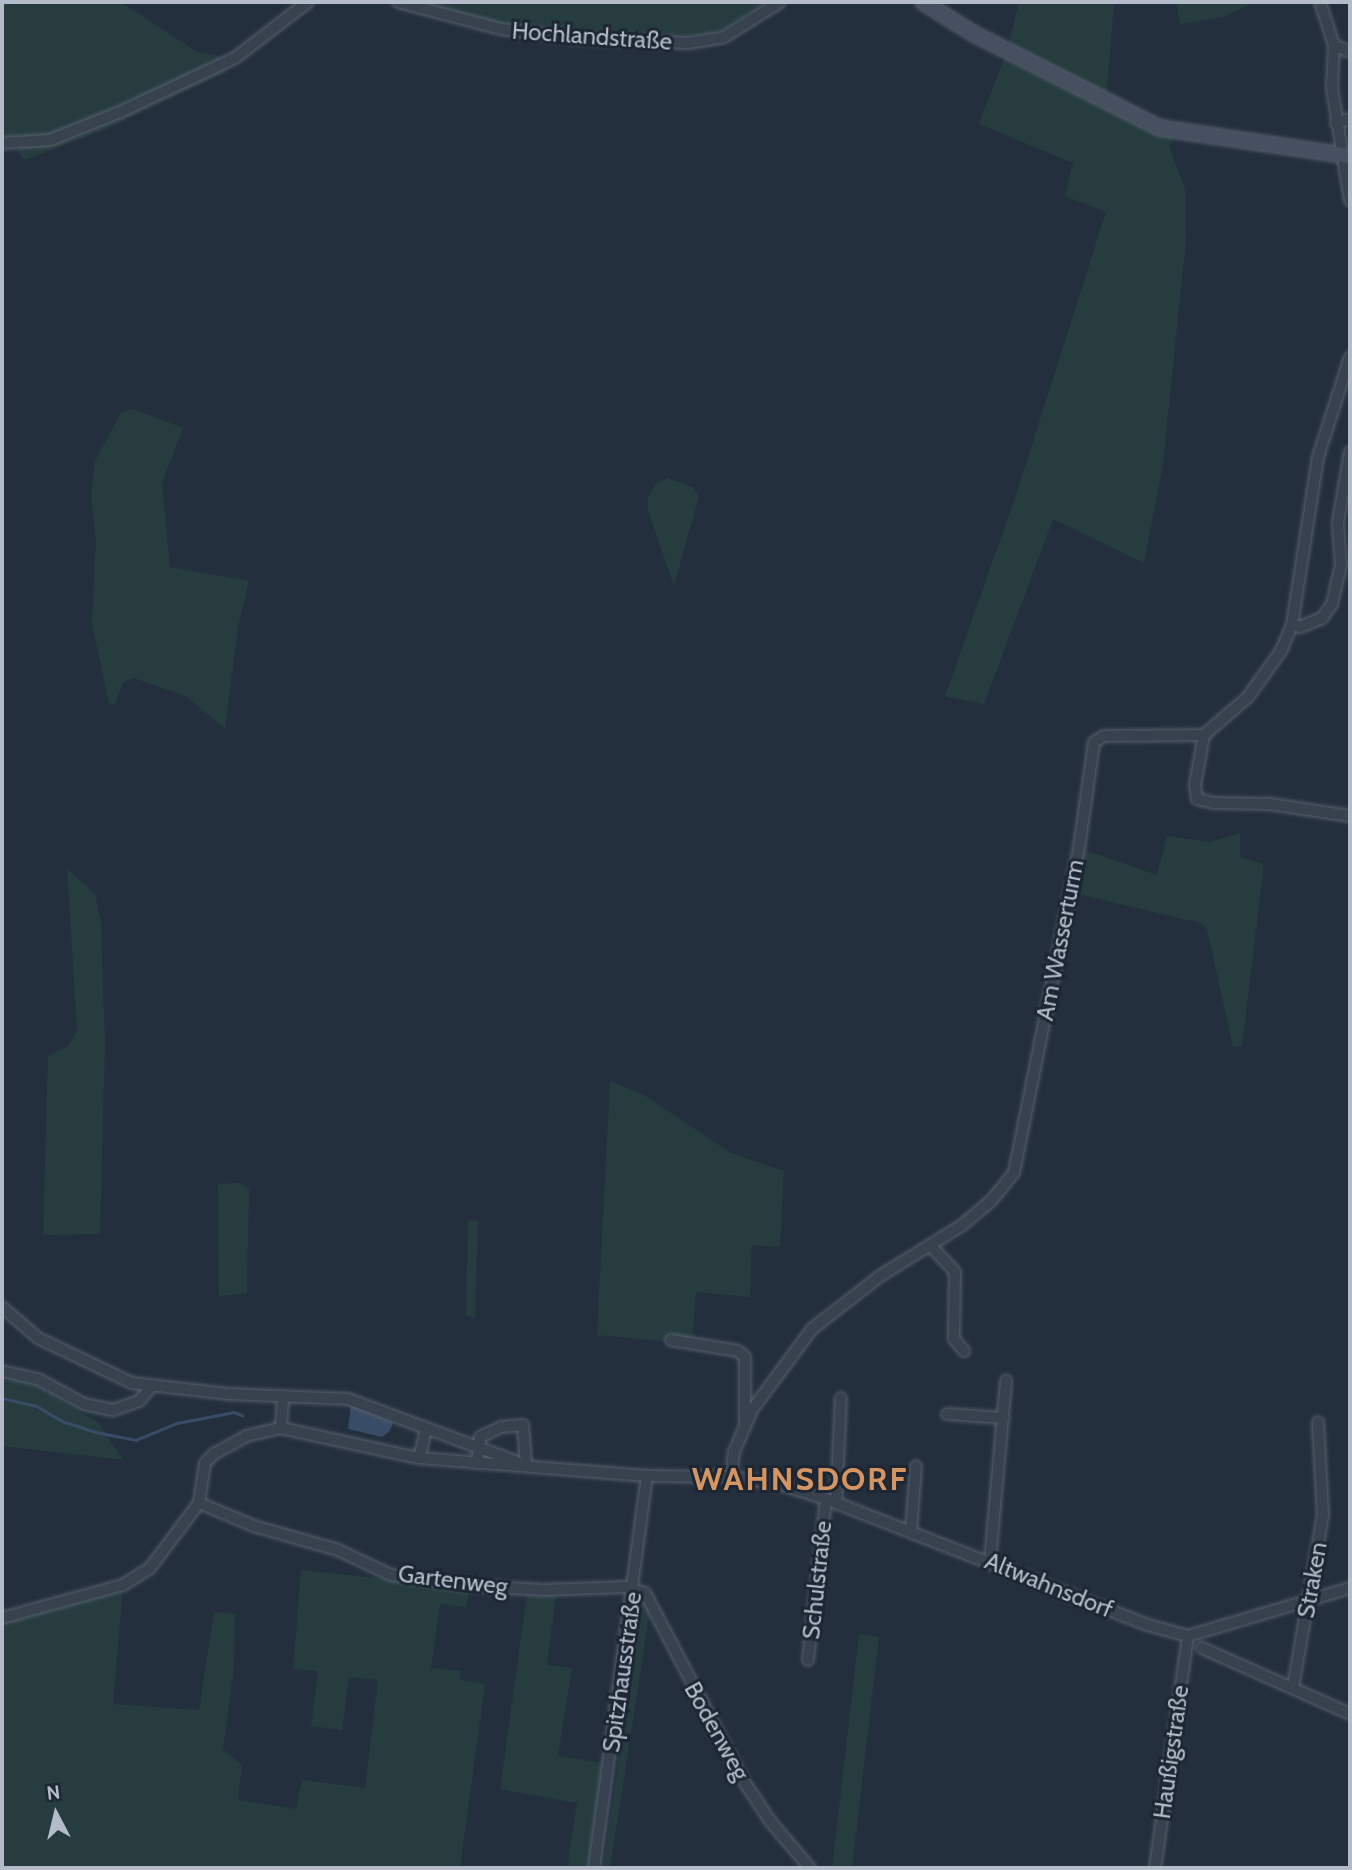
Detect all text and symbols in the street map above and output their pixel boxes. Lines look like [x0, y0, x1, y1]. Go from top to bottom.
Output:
street label: Hochlandstraße [511, 16, 673, 56]
street label: Am Wasserturm [1030, 857, 1090, 1023]
district label: WAHNSDORF [693, 1460, 907, 1498]
street label: Schulstraße [796, 1519, 838, 1641]
street label: Straken [1291, 1540, 1333, 1620]
street label: Altwahnsdorf [981, 1546, 1117, 1624]
street label: Gartenweg [397, 1559, 509, 1601]
street label: Spitzhausstraße [596, 1590, 648, 1754]
street label: Bodenweg [678, 1677, 756, 1785]
street label: Haußigstraße [1147, 1683, 1195, 1821]
north arrow [21, 1779, 91, 1849]
text: N [45, 1780, 61, 1805]

